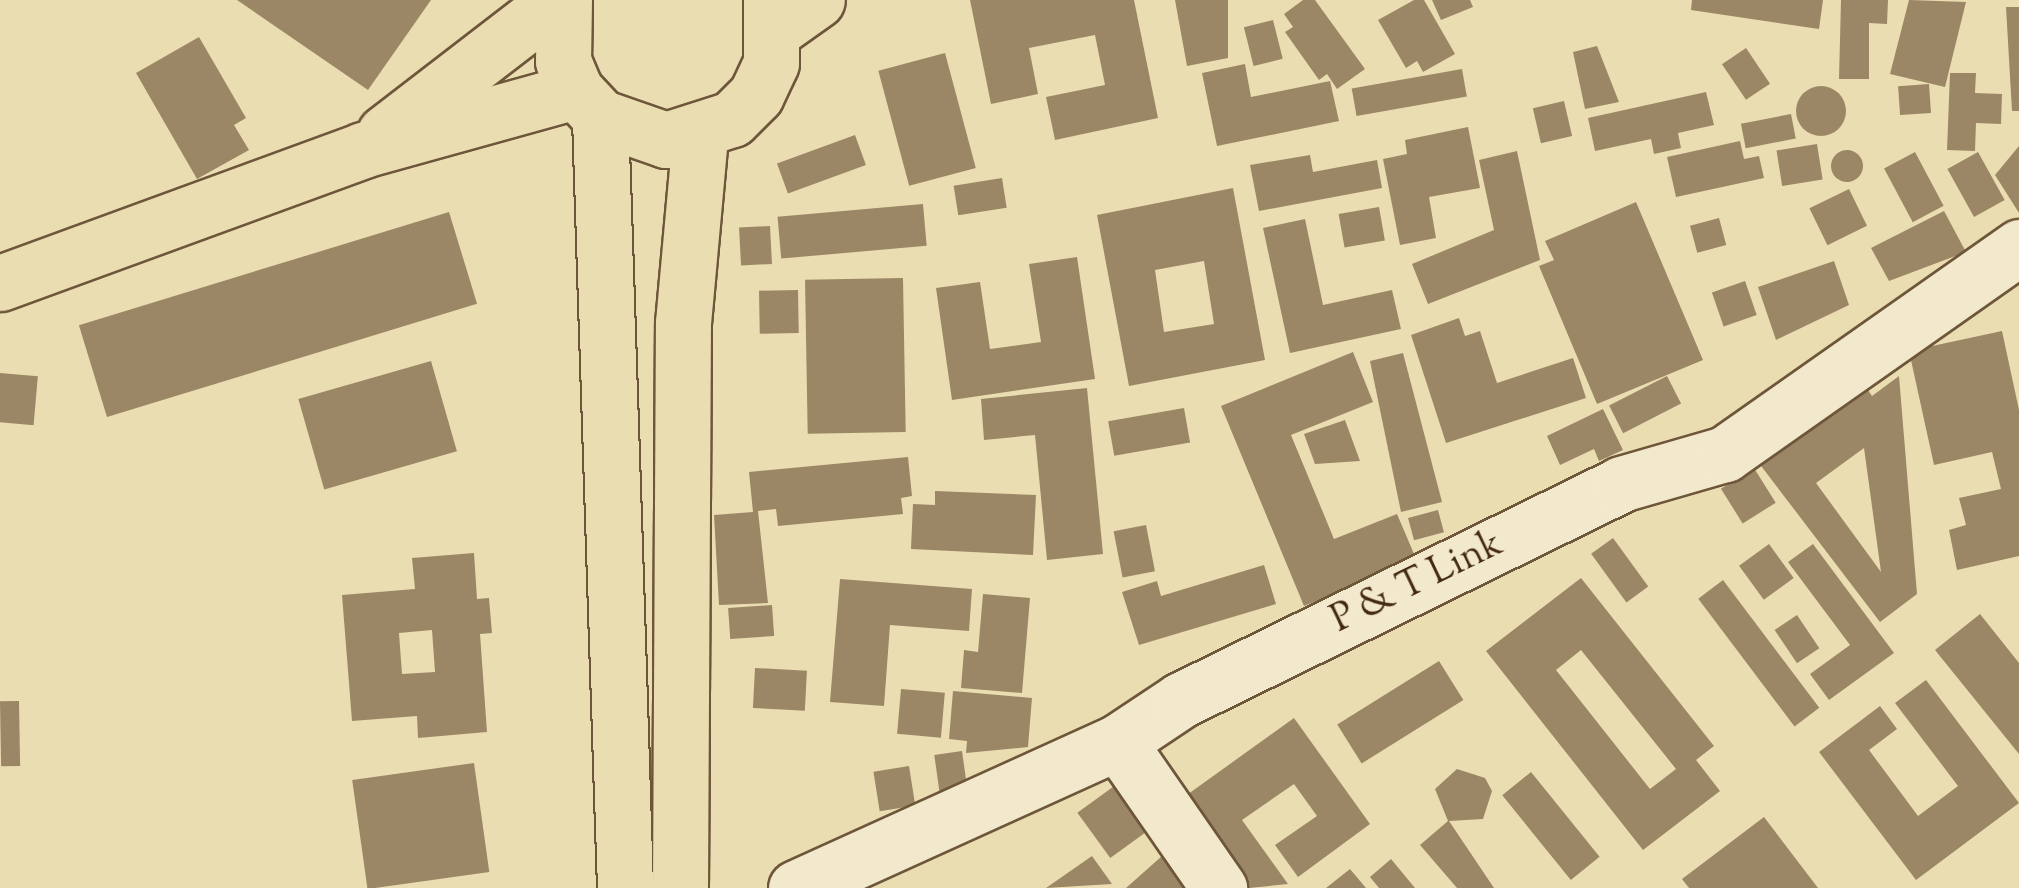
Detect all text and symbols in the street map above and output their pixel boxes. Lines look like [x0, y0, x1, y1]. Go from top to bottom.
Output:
street label: P & T Link [1325, 523, 1511, 645]

